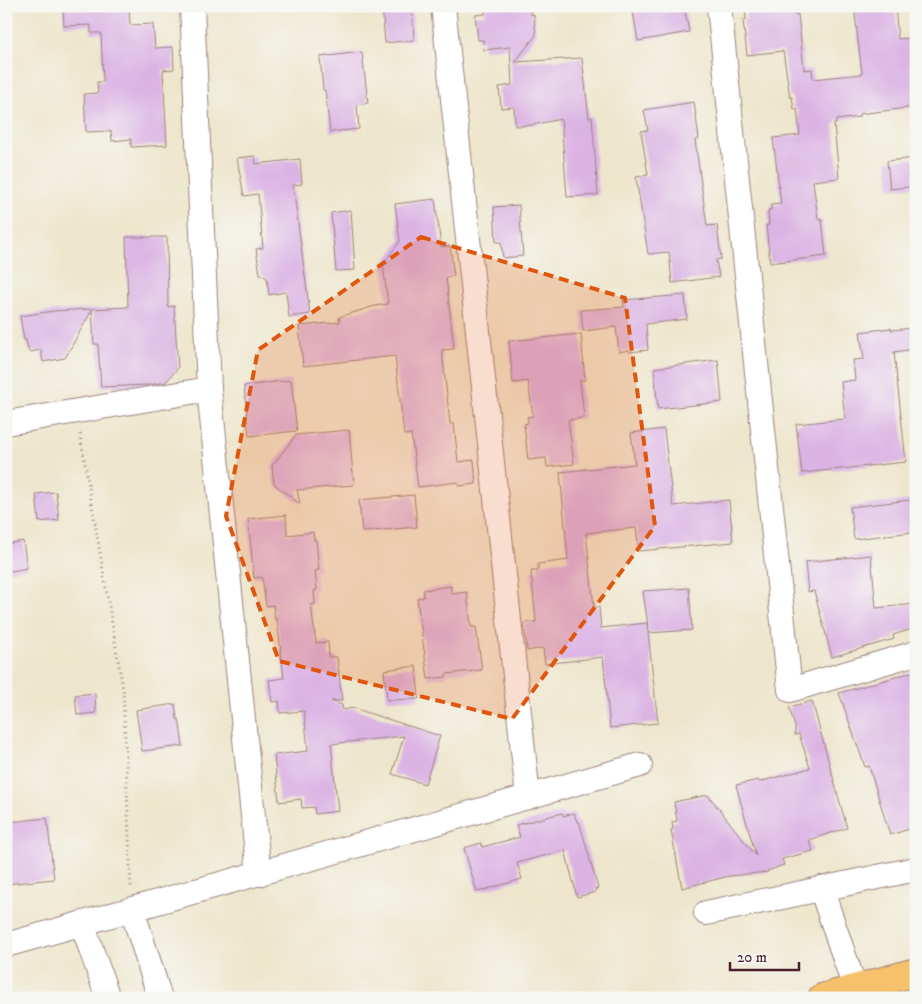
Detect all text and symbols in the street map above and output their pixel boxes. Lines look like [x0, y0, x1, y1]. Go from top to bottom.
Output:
scale bar [730, 939, 798, 971]
text: 20 m [737, 948, 767, 967]

